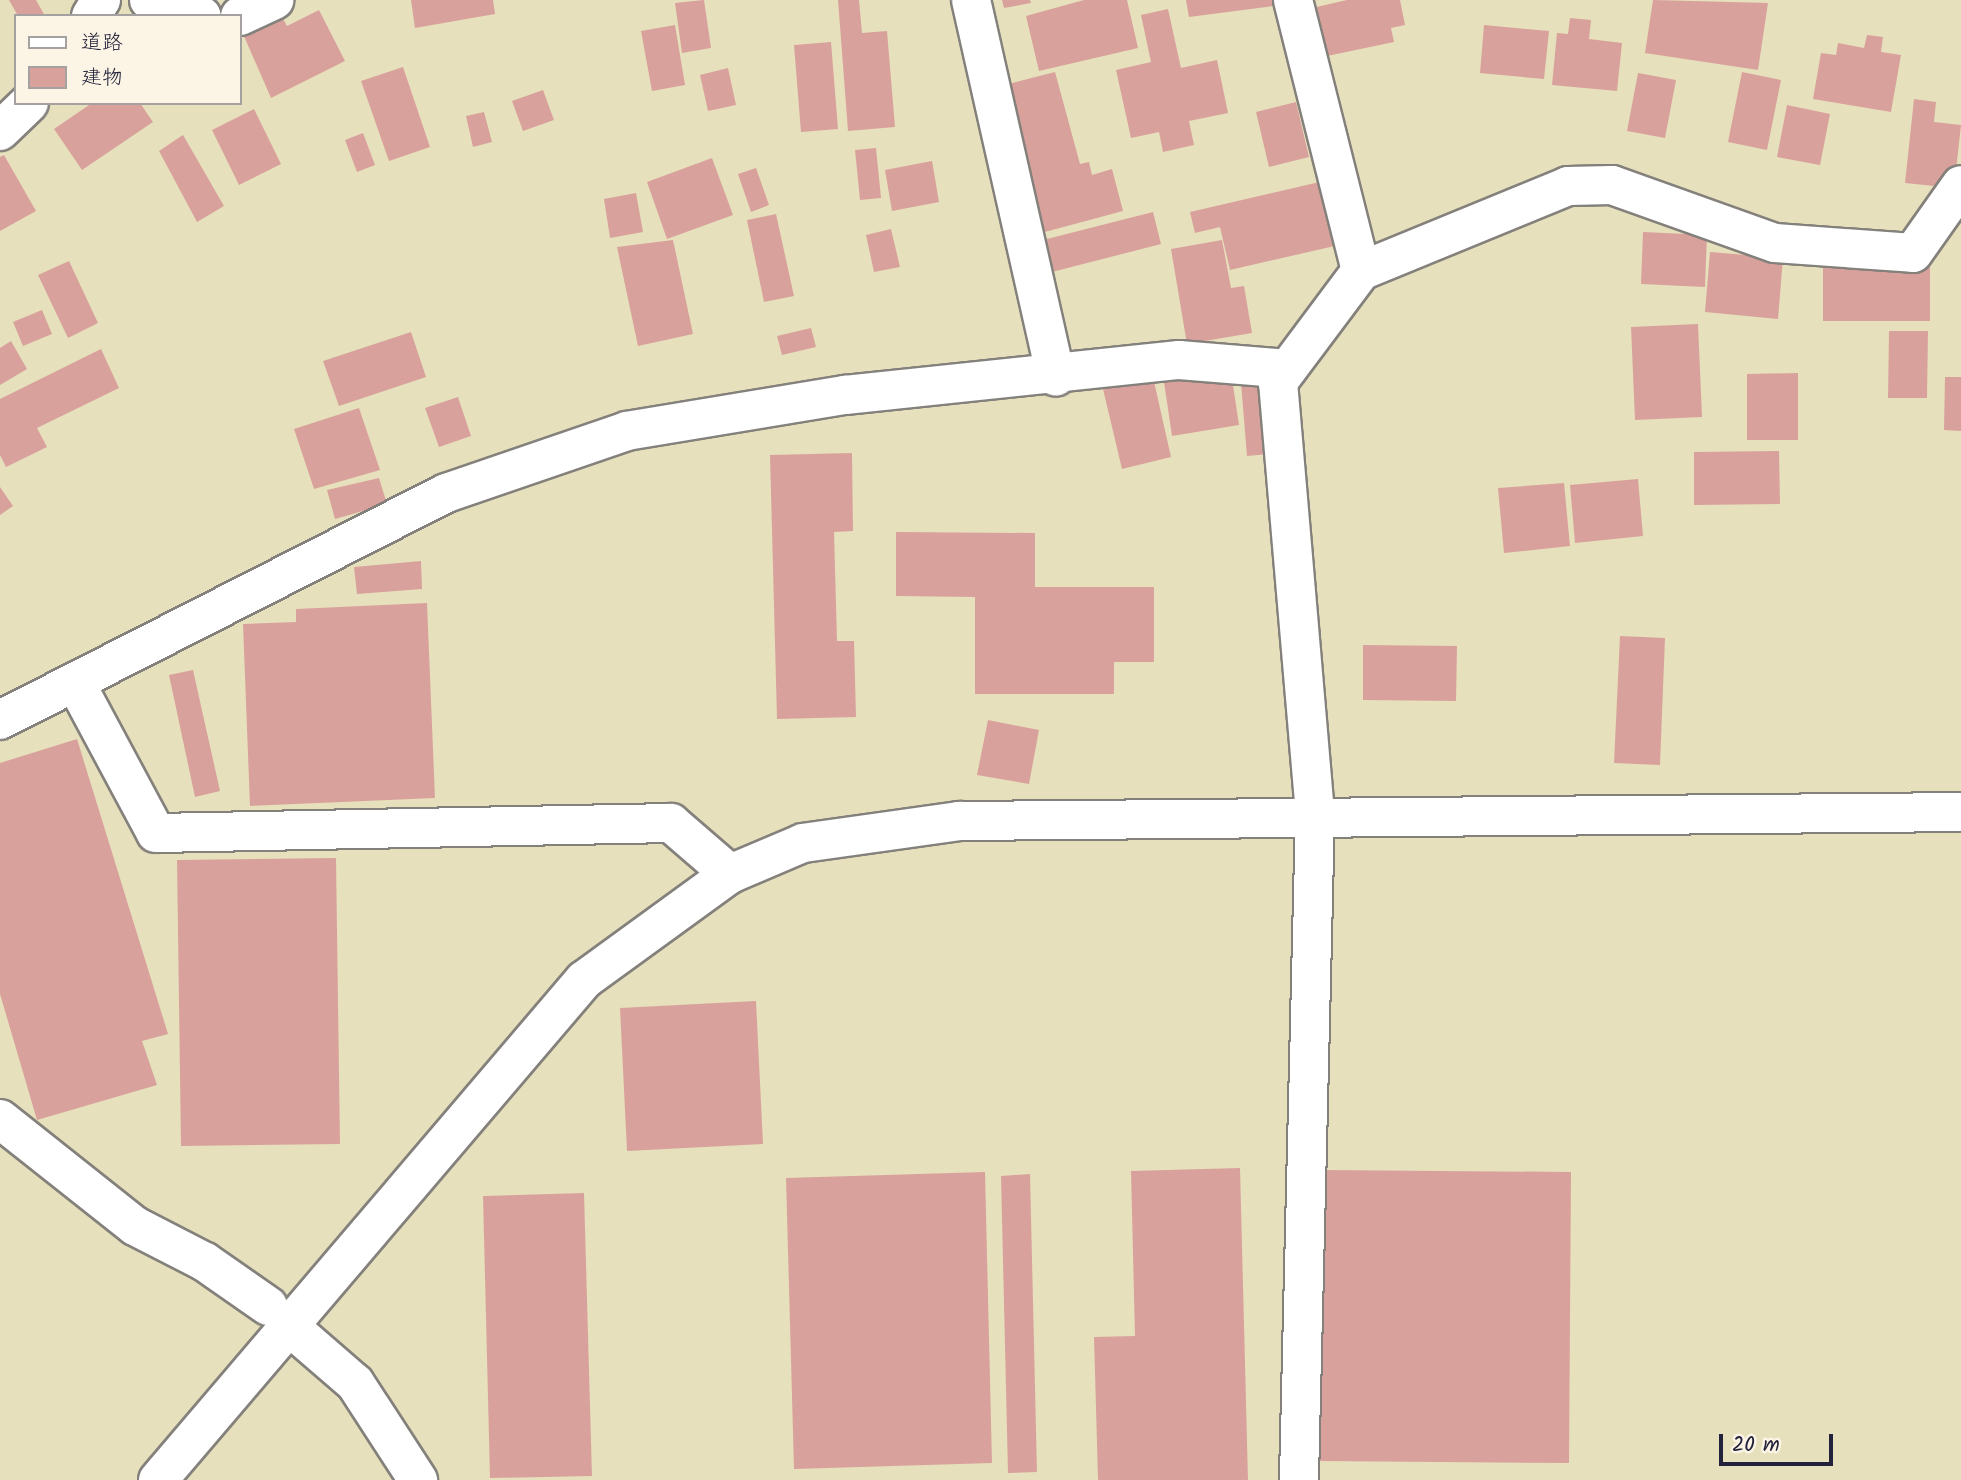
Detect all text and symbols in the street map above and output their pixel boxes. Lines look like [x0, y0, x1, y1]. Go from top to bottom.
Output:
legend [14, 14, 242, 105]
text: 道路 [81, 27, 123, 60]
text: 建物 [81, 62, 123, 95]
scale bar [1723, 1420, 1837, 1464]
text: 20 m [1732, 1429, 1780, 1462]

